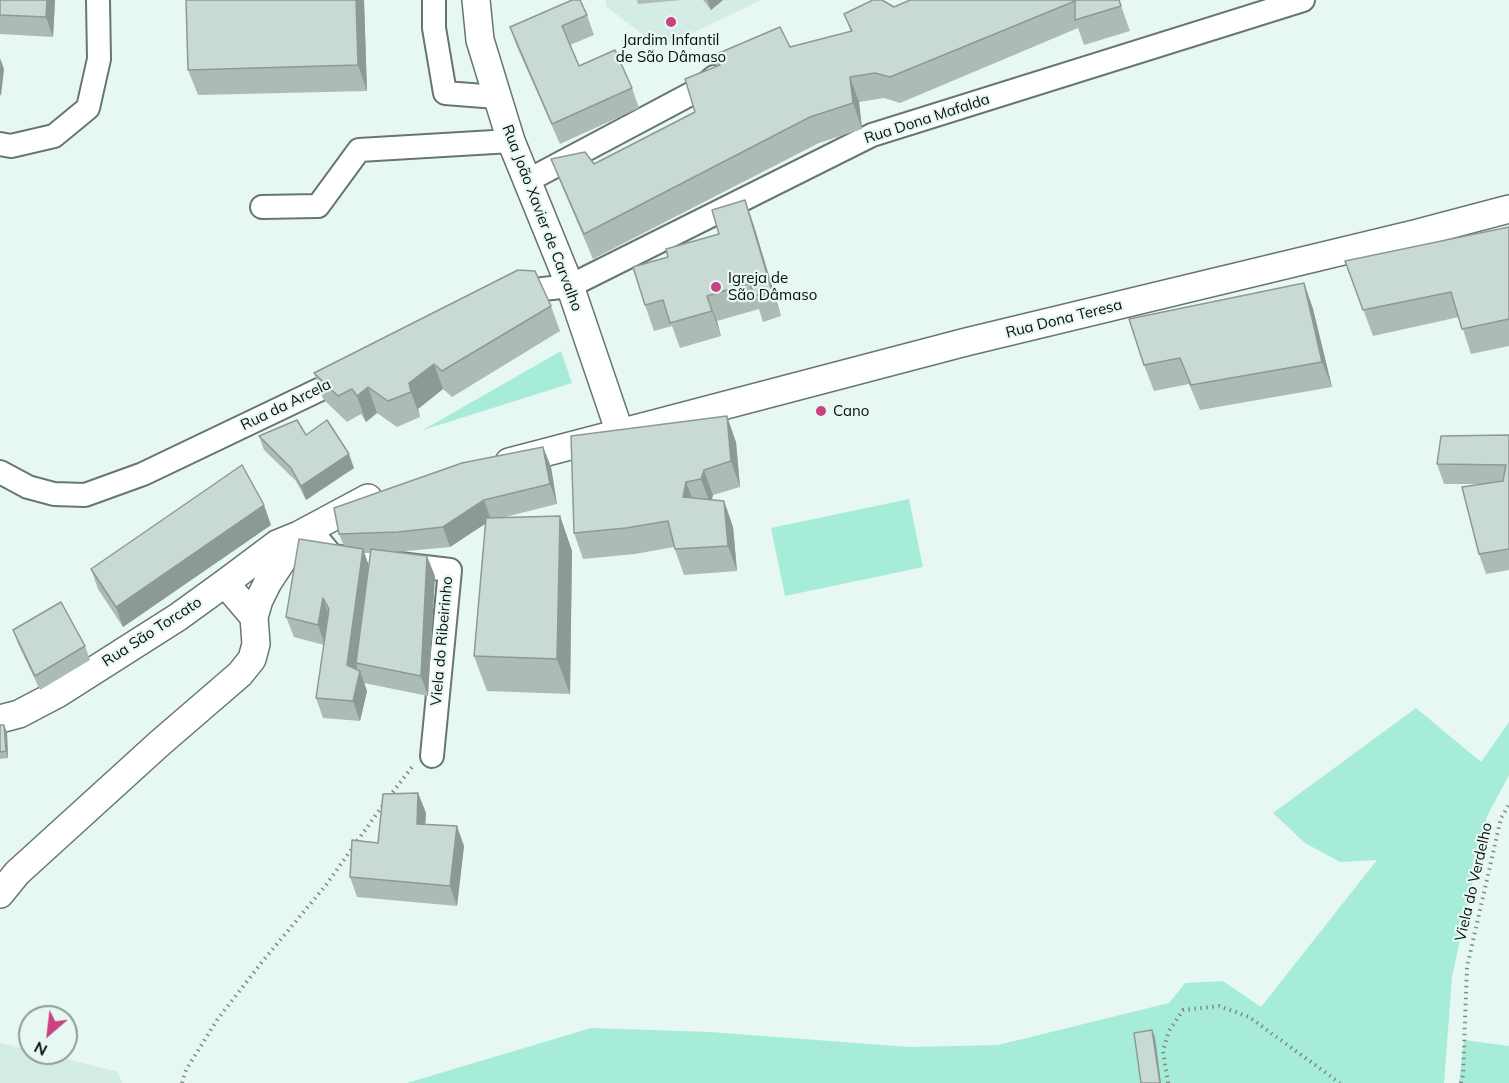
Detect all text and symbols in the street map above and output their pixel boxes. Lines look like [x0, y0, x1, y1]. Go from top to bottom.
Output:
marker: Jardim Infantil de São Dâmaso [664, 15, 678, 29]
place label: Jardim Infantil de São Dâmaso [616, 31, 726, 66]
street label: Rua Dona Mafalda [862, 90, 992, 148]
street label: Rua João Xavier de Carvalho [498, 122, 586, 314]
place label: Igreja de São Dâmaso [728, 269, 817, 304]
marker: Igreja de São Dâmaso [709, 280, 723, 294]
street label: Rua Dona Teresa [1004, 296, 1124, 342]
street label: Rua da Arcela [238, 375, 334, 435]
place label: Cano [833, 402, 869, 420]
marker: Cano [814, 404, 828, 418]
street label: Viela do Ribeirinho [427, 575, 457, 707]
street label: Rua São Torcato [99, 593, 205, 671]
street label: Viela do Verdelho [1452, 821, 1496, 943]
north arrow [18, 1005, 78, 1065]
text: N [30, 1037, 51, 1061]

